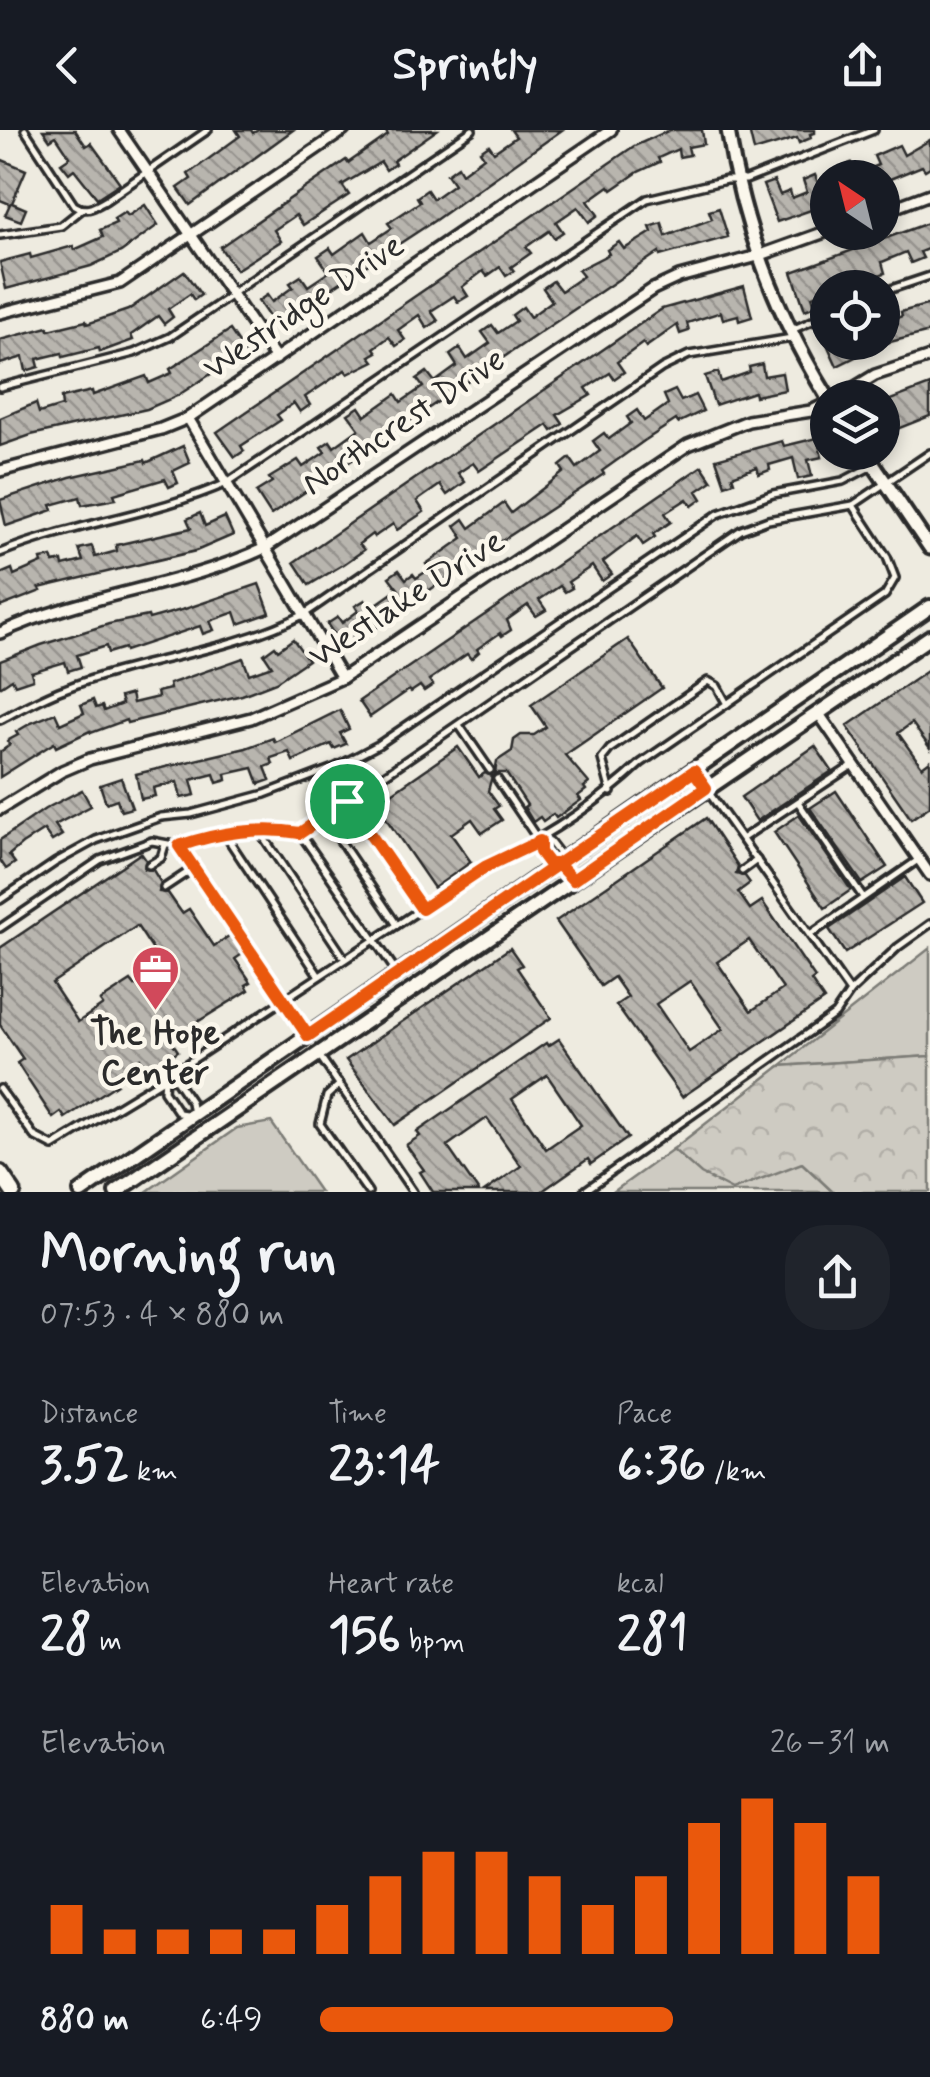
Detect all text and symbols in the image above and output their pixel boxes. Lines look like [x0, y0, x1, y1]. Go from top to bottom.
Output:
text: Sprintly [392, 36, 538, 95]
icon: back [40, 38, 95, 93]
icon: share [835, 38, 890, 93]
north arrow [810, 160, 900, 250]
map controls [810, 160, 900, 470]
street label: Westridge Drive [195, 223, 415, 394]
button: locate [810, 270, 900, 360]
street label: Northcrest Drive [293, 337, 515, 507]
button: layers [810, 380, 900, 470]
street label: Westlake Drive [300, 518, 514, 680]
pin [305, 759, 390, 844]
icon: arrive [320, 774, 375, 829]
office icon: The Hope Center [129, 944, 181, 1012]
place label: The Hope Center [90, 1011, 221, 1097]
text: Morning run [40, 1220, 337, 1292]
button: share [785, 1225, 890, 1330]
text: 07:53 · 4 × 880 m [40, 1294, 284, 1336]
text: Distance [40, 1396, 138, 1433]
text: Time [328, 1396, 387, 1433]
text: Pace [617, 1396, 672, 1433]
text: 3.52 [40, 1433, 129, 1499]
text: 23:14 [328, 1433, 440, 1499]
text: 6:36 [617, 1433, 706, 1499]
text: km [129, 1454, 178, 1491]
text: /km [706, 1454, 766, 1491]
text: Elevation [40, 1566, 150, 1603]
text: Heart rate [328, 1566, 454, 1603]
text: kcal [617, 1566, 664, 1603]
text: 28 [40, 1603, 92, 1669]
text: 156 [328, 1603, 401, 1669]
text: 281 [617, 1603, 688, 1669]
text: m [92, 1624, 122, 1661]
text: bpm [401, 1624, 465, 1661]
text: Elevation [40, 1722, 166, 1764]
text: 26–31 m [770, 1722, 890, 1764]
text: 880 m [40, 1999, 129, 2041]
text: 6:49 [200, 1999, 263, 2041]

